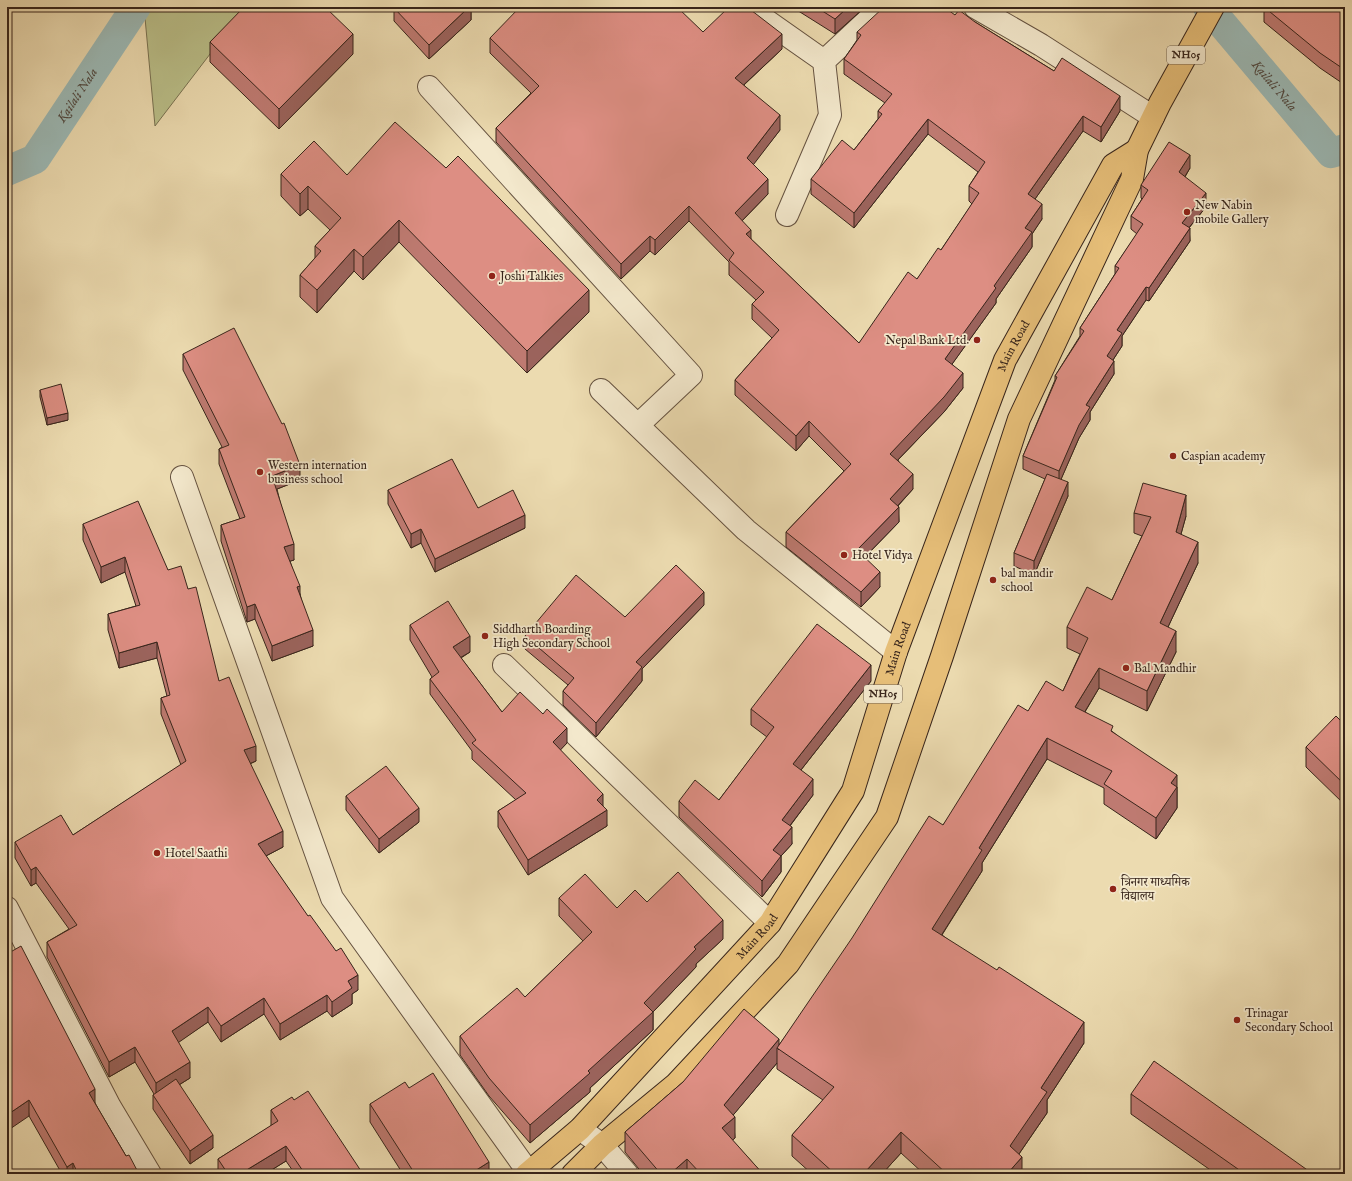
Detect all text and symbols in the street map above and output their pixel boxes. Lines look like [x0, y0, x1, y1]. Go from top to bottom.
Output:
road number: NH05 [1167, 46, 1205, 64]
water label: Kailali Nala [1247, 56, 1301, 115]
water label: Kailali Nala [53, 65, 102, 126]
place label: New Nabin mobile Gallery [1195, 198, 1269, 227]
marker: New Nabin mobile Gallery [1182, 207, 1192, 217]
place label: Joshi Talkies [498, 269, 563, 285]
marker: Joshi Talkies [487, 271, 497, 281]
street label: Main Road [994, 317, 1033, 374]
place label: Nepal Bank Ltd. [886, 333, 969, 349]
marker: Nepal Bank Ltd. [972, 335, 982, 345]
place label: Caspian academy [1181, 449, 1265, 465]
marker: Caspian academy [1168, 451, 1178, 461]
place label: Western internation business school [268, 458, 367, 487]
marker: Western internation business school [255, 467, 265, 477]
place label: Hotel Vidya [852, 548, 913, 563]
marker: Hotel Vidya [839, 550, 849, 560]
place label: bal mandir school [1001, 566, 1054, 595]
marker: bal mandir school [988, 575, 998, 585]
street label: Main Road [882, 619, 914, 677]
place label: Siddharth Boarding High Secondary School [493, 622, 611, 651]
marker: Siddharth Boarding High Secondary School [480, 631, 490, 641]
place label: Bal Mandhir [1134, 661, 1197, 676]
marker: Bal Mandhir [1121, 663, 1131, 673]
road number: NH05 [864, 685, 902, 703]
place label: Hotel Saathi [165, 846, 227, 861]
marker: Hotel Saathi [152, 848, 162, 858]
place label: त्रिनगर माध्यमिक विद्यालय [1120, 874, 1191, 904]
marker: त्रिनगर माध्यमिक विद्यालय [1108, 884, 1118, 894]
street label: Main Road [733, 911, 782, 962]
place label: Trinagar Secondary School [1245, 1006, 1334, 1035]
marker: Trinagar Secondary School [1232, 1015, 1242, 1025]

